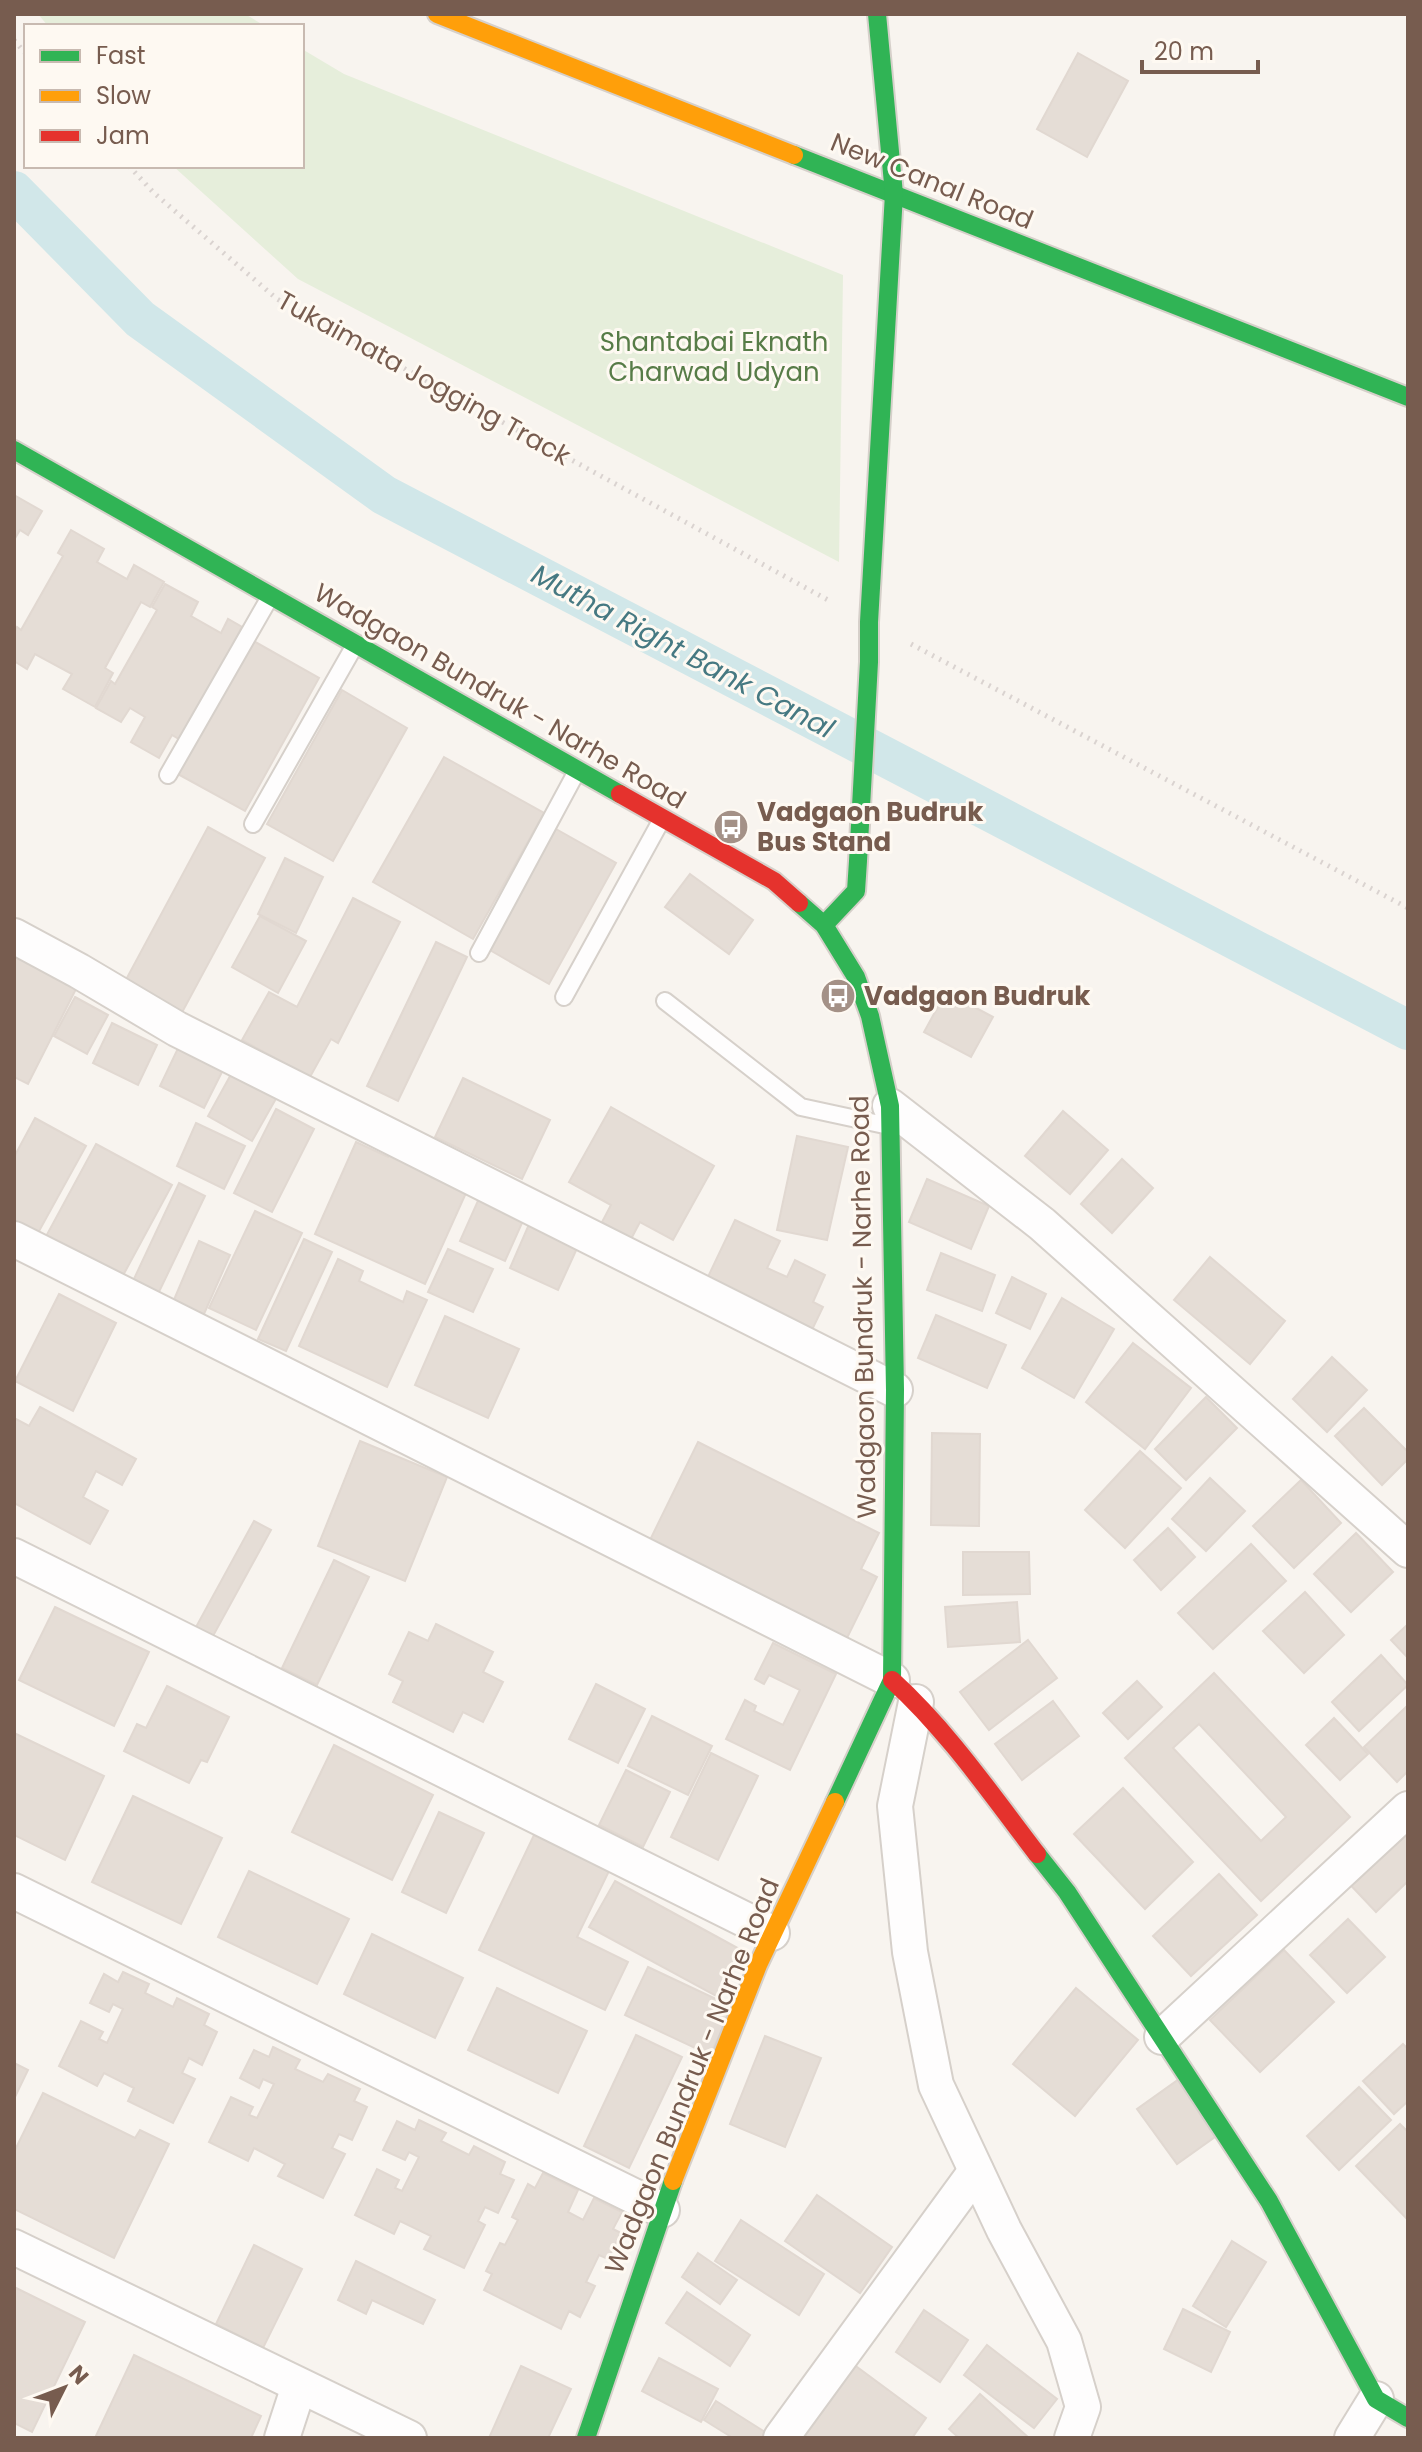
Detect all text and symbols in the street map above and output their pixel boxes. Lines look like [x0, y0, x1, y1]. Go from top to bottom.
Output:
legend [24, 24, 304, 168]
scale bar [1142, 24, 1258, 74]
text: 20 m [1154, 35, 1214, 68]
text: Fast [96, 39, 146, 72]
text: Slow [96, 79, 151, 112]
text: Jam [96, 119, 150, 152]
street label: New Canal Road [825, 124, 1039, 238]
street label: Tukaimata Jogging Track [271, 282, 578, 474]
park label: Shantabai Eknath Charwad Udyan [600, 324, 828, 390]
water label: Mutha Right Bank Canal [524, 555, 841, 748]
street label: Wadgaon Bundruk - Narhe Road [308, 575, 692, 817]
place label: Vadgaon Budruk Bus Stand [757, 794, 983, 860]
bus stop icon: Vadgaon Budruk Bus Stand [712, 808, 750, 846]
bus stop icon: Vadgaon Budruk [819, 977, 857, 1015]
place label: Vadgaon Budruk [864, 978, 1090, 1014]
street label: Wadgaon Bundruk - Narhe Road [841, 1095, 885, 1519]
street label: Wadgaon Bundruk - Narhe Road [596, 1873, 788, 2279]
north arrow [24, 2348, 104, 2428]
text: N [61, 2358, 96, 2391]

